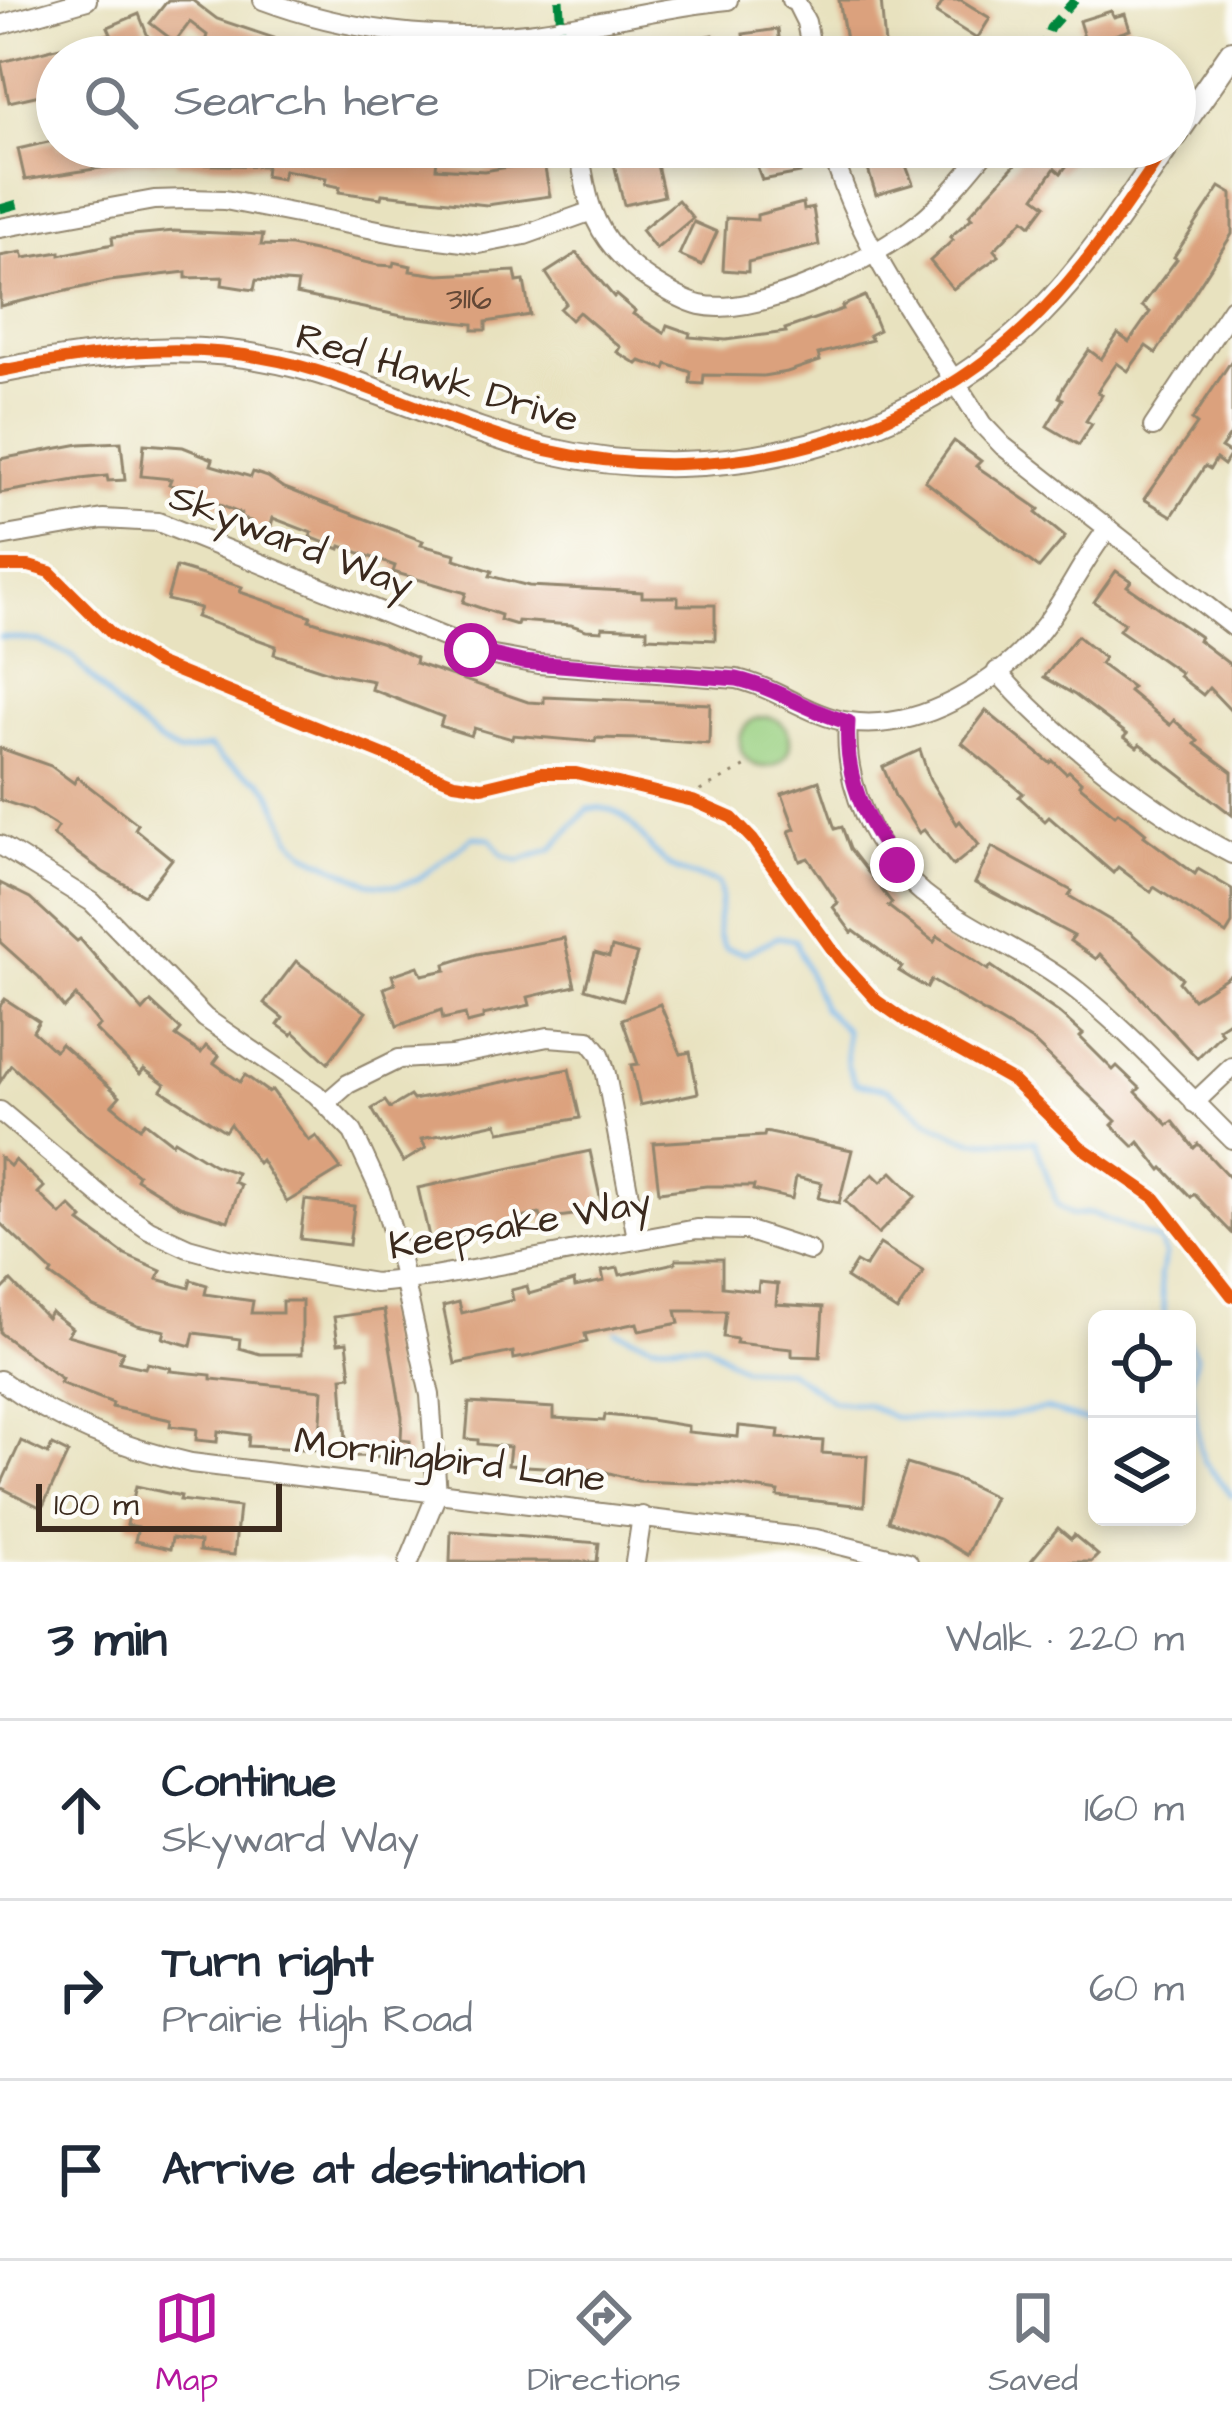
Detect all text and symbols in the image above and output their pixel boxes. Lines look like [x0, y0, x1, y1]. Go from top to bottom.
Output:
search box [36, 36, 1196, 168]
icon: search [78, 69, 144, 135]
text: Search here [174, 71, 440, 133]
house number: 3116 [446, 276, 492, 322]
street label: Red Hawk Drive [289, 310, 585, 448]
street label: Skyward Way [161, 471, 421, 614]
route start [444, 623, 498, 677]
route end [870, 838, 924, 892]
street label: Keepsake Way [385, 1175, 656, 1276]
map controls [1088, 1310, 1196, 1526]
button: locate [1088, 1310, 1196, 1418]
street label: Morningbird Lane [291, 1415, 609, 1507]
button: layers [1088, 1418, 1196, 1526]
scale bar [36, 1478, 282, 1531]
text: 100 m [54, 1482, 139, 1528]
text: 3 min [48, 1605, 167, 1676]
text: Walk · 220 m [945, 1613, 1184, 1667]
text: Continue [162, 1752, 336, 1814]
icon: ahead [48, 1777, 114, 1843]
text: 160 m [1084, 1783, 1184, 1837]
text: Skyward Way [162, 1814, 419, 1868]
text: Turn right [162, 1932, 374, 1994]
icon: right [48, 1957, 114, 2023]
text: 60 m [1089, 1963, 1184, 2017]
text: Prairie High Road [162, 1994, 472, 2048]
icon: arrive [48, 2137, 114, 2203]
text: Arrive at destination [162, 2139, 585, 2201]
tab: Map [154, 2285, 220, 2403]
tab: Directions [527, 2285, 681, 2403]
tab: Saved [988, 2285, 1078, 2403]

